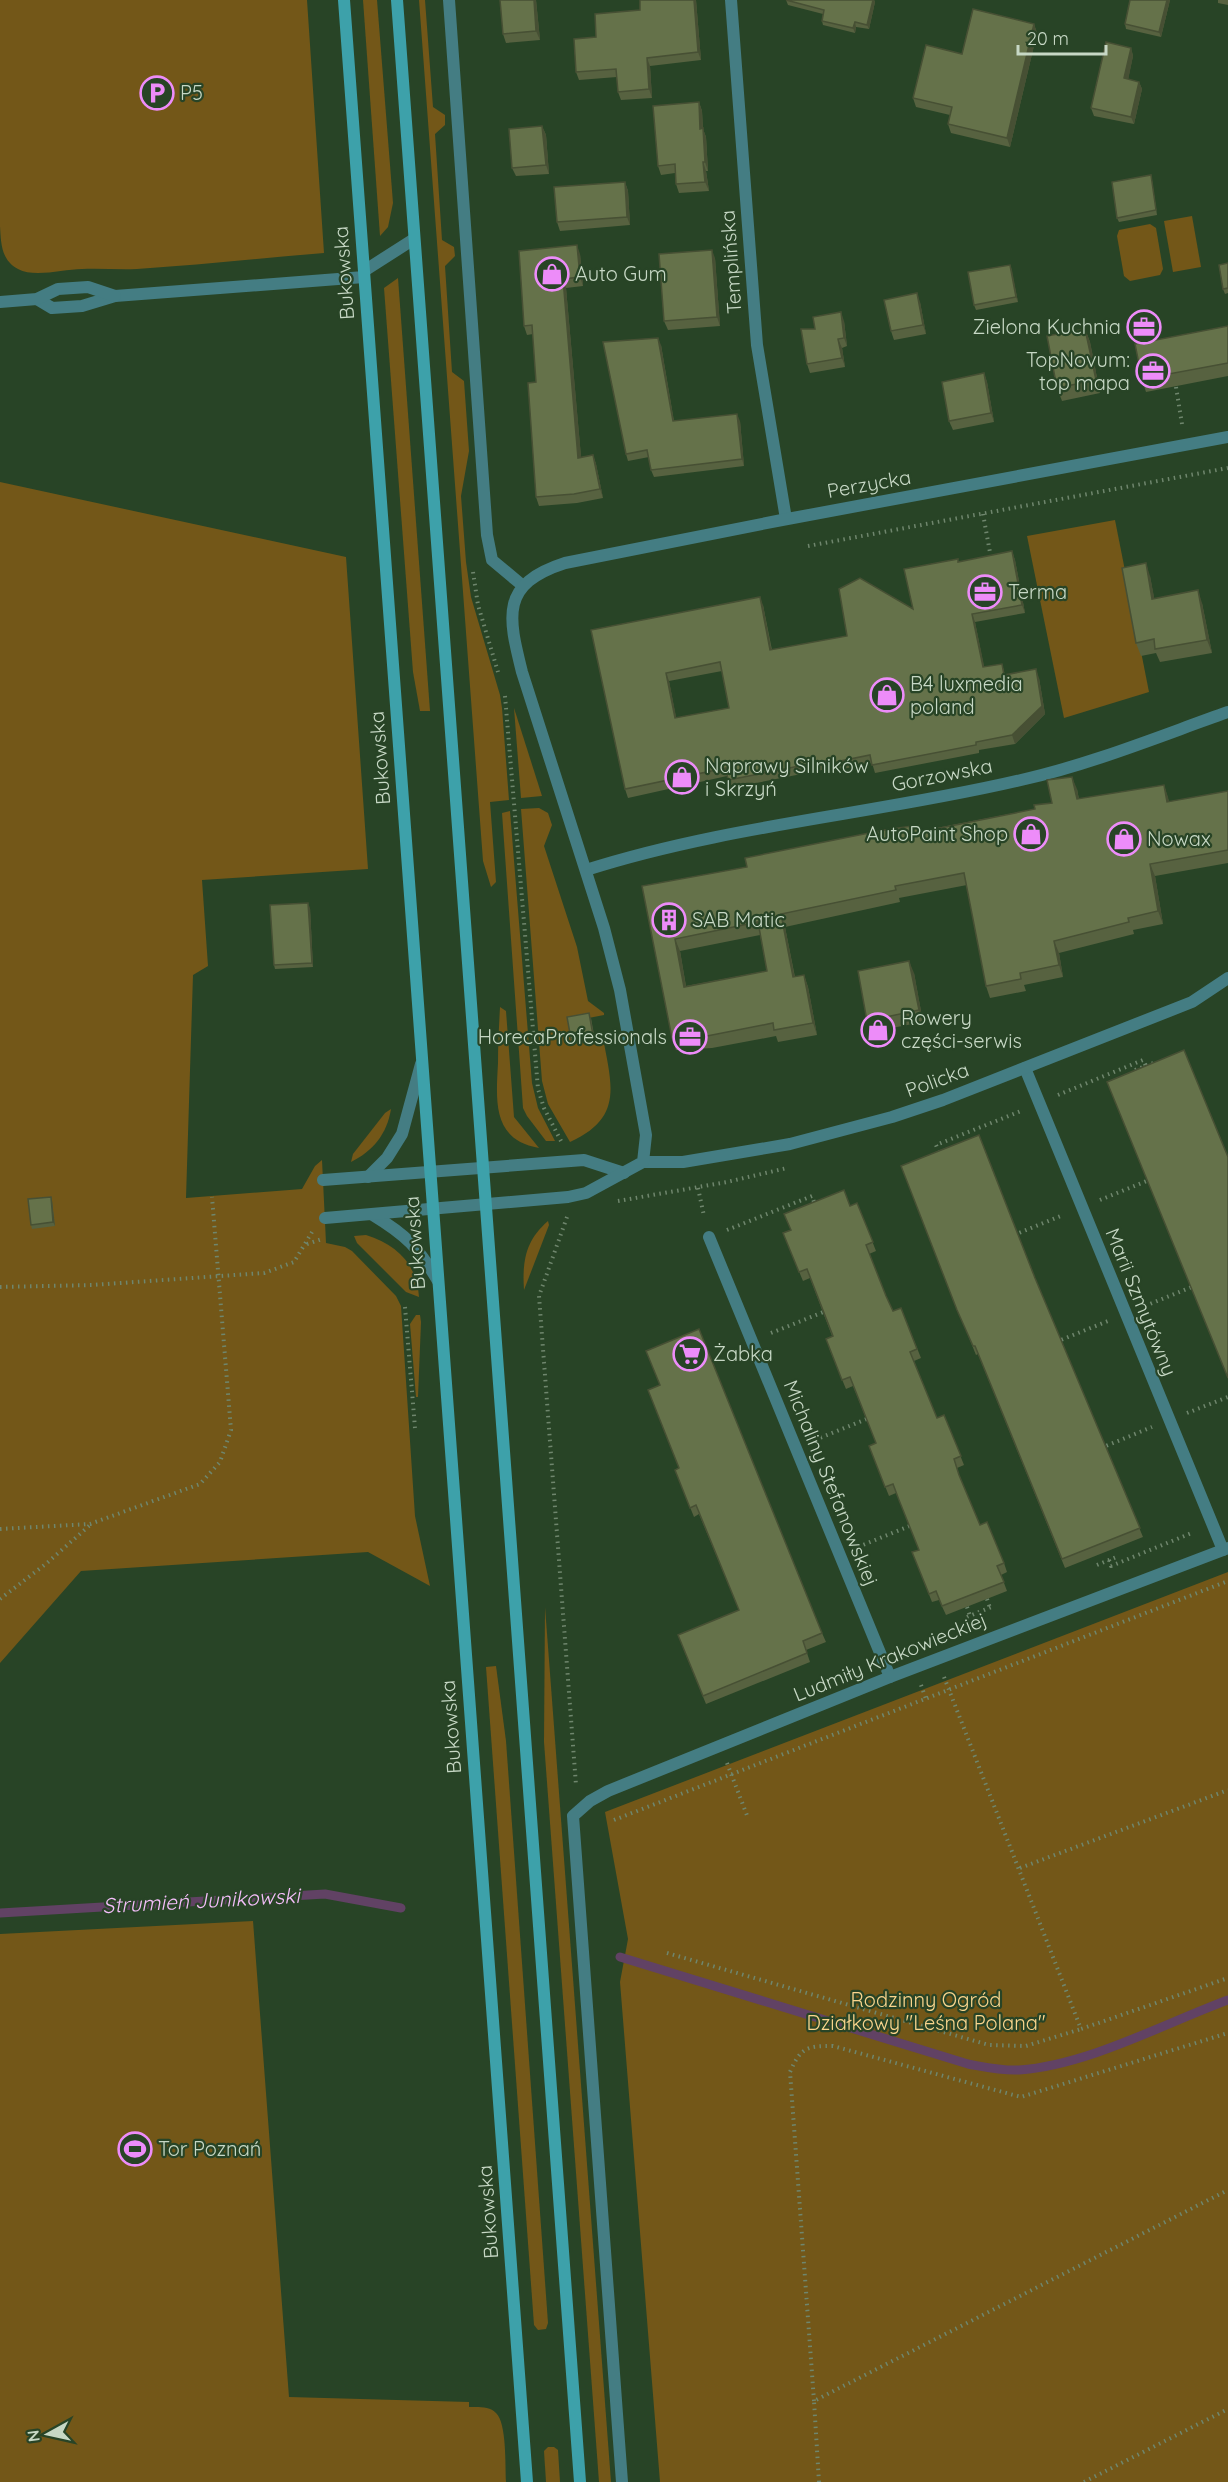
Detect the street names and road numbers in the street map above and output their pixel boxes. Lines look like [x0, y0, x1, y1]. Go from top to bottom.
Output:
street label: Templińska [714, 209, 747, 315]
street label: Bukowska [328, 225, 359, 321]
street label: Perzycka [825, 464, 913, 503]
street label: Bukowska [364, 710, 395, 806]
street label: Gorzowska [889, 752, 994, 797]
street label: Policka [902, 1057, 972, 1103]
street label: Bukowska [399, 1195, 430, 1291]
street label: Marii Szmytówny [1100, 1224, 1183, 1379]
street label: Michaliny Stefanowskiej [779, 1376, 884, 1589]
street label: Ludmiły Krakowieckiej [790, 1606, 990, 1707]
street label: Bukowska [435, 1679, 466, 1775]
street label: Bukowska [472, 2164, 503, 2260]

